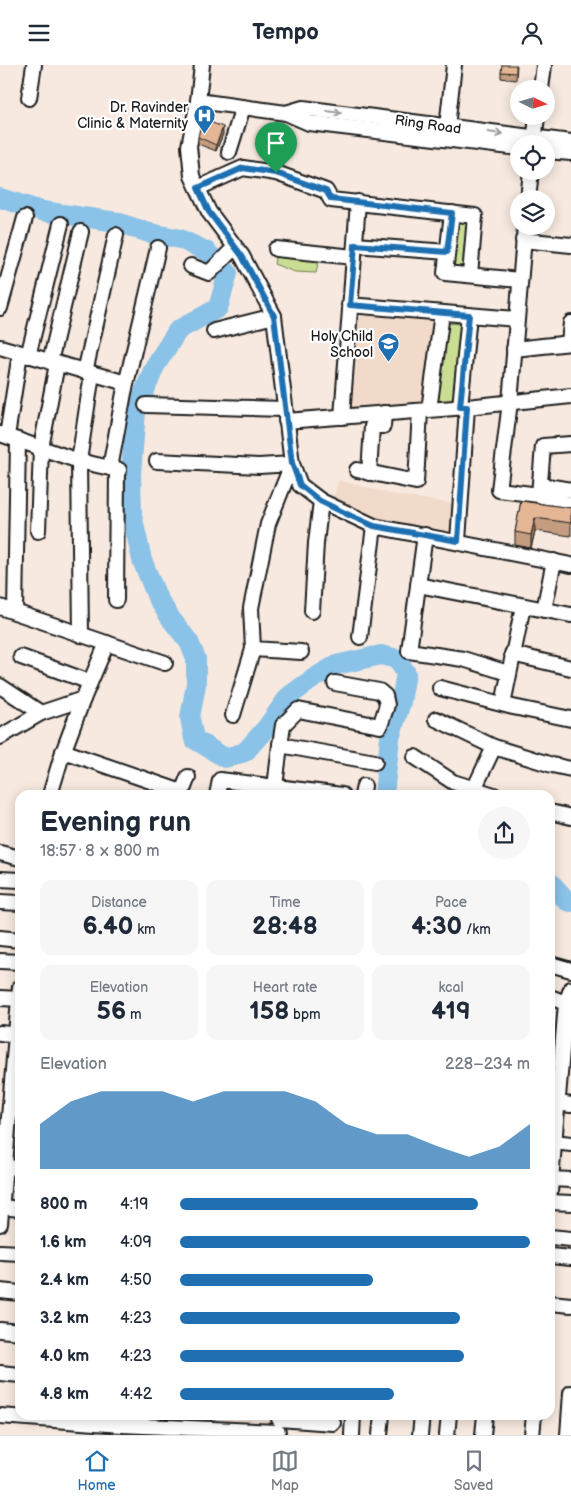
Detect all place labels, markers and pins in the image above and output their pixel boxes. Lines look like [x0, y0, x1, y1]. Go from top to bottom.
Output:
place label: Dr. Ravinder Clinic & Maternity [77, 99, 189, 132]
hospital icon: Dr. Ravinder Clinic & Maternity [192, 103, 216, 134]
pin [255, 122, 297, 173]
place label: Holy Child School [310, 328, 373, 361]
school or university icon: Holy Child School [377, 332, 401, 363]

